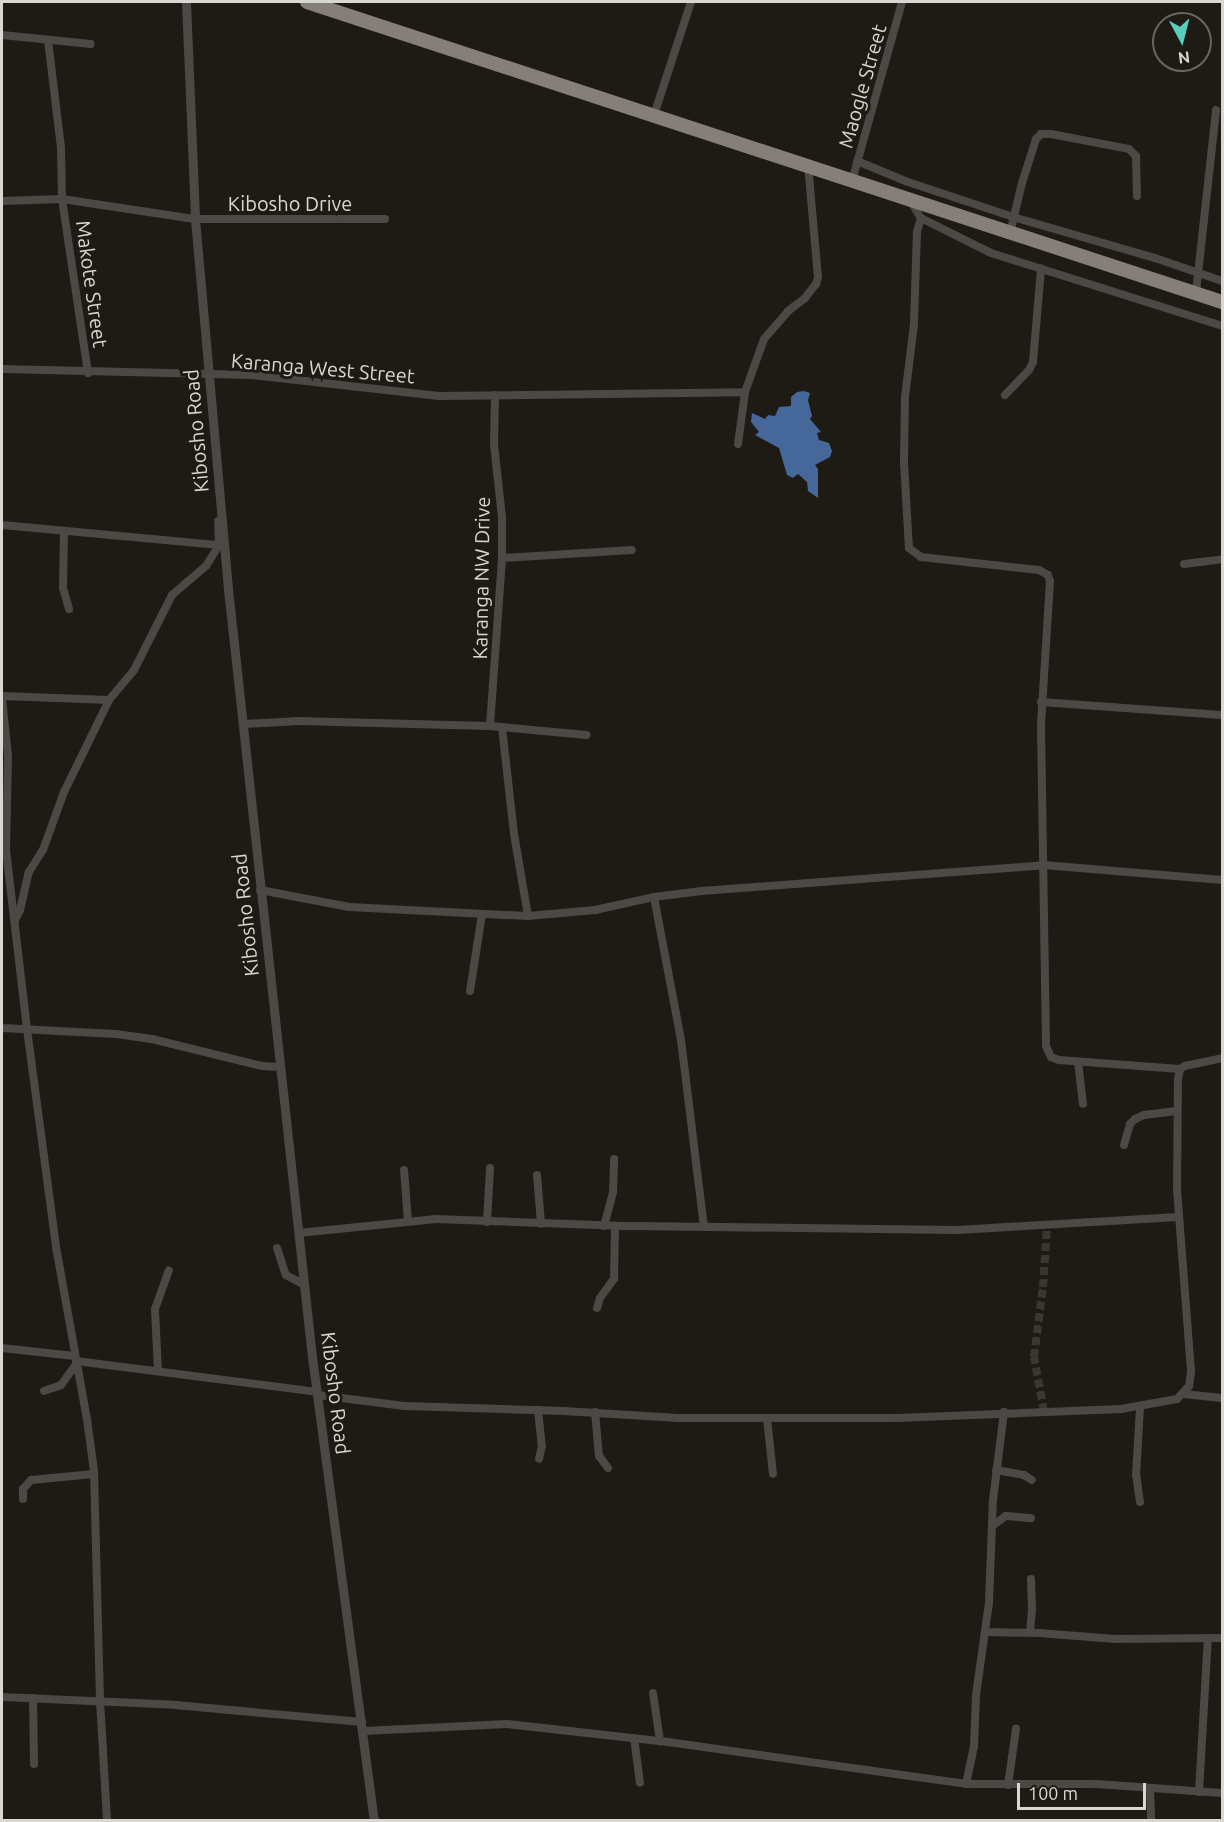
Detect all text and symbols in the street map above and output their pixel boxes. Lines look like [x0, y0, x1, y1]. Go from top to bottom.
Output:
north arrow [1152, 12, 1212, 72]
street label: Maogle Street [833, 21, 891, 151]
text: N [1177, 48, 1191, 68]
street label: Kibosho Drive [228, 191, 352, 215]
street label: Makote Street [71, 219, 113, 349]
street label: Karanga West Street [230, 348, 416, 388]
street label: Kibosho Road [179, 369, 213, 493]
street label: Karanga NW Drive [468, 496, 494, 660]
street label: Kibosho Road [227, 852, 263, 978]
street label: Kibosho Road [317, 1330, 355, 1456]
scale bar [1020, 1771, 1149, 1809]
text: 100 m [1028, 1783, 1078, 1803]

